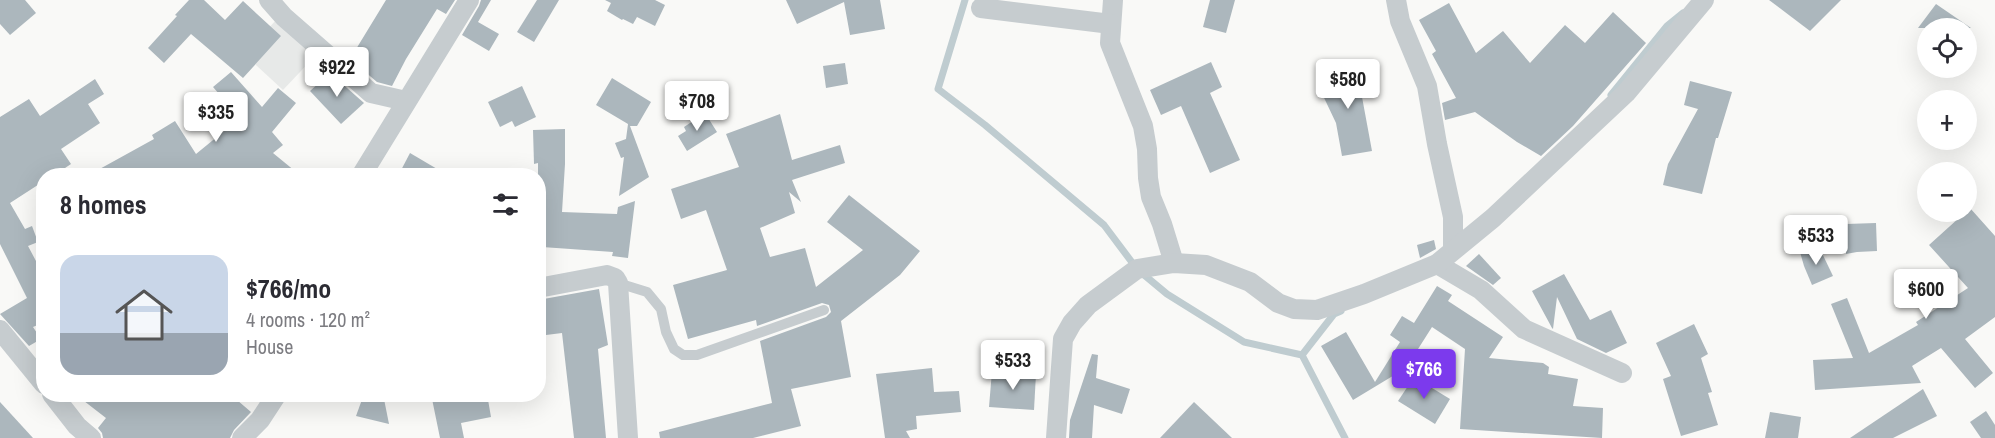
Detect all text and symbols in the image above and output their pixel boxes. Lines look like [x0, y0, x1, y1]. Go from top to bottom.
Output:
map controls [1917, 18, 1977, 222]
button: locate [1917, 18, 1977, 78]
pin: $922 [301, 47, 373, 98]
text: $922 [319, 53, 355, 80]
pin: $580 [1312, 59, 1384, 110]
text: $580 [1330, 65, 1366, 92]
pin: $708 [661, 81, 733, 132]
text: $708 [679, 87, 715, 114]
button: + [1917, 90, 1977, 150]
pin: $335 [180, 92, 252, 143]
text: $335 [198, 98, 234, 125]
button: − [1917, 162, 1977, 222]
text: 8 homes [60, 187, 147, 222]
icon: filters [489, 188, 522, 221]
pin: $533 [1780, 215, 1852, 266]
text: $533 [1798, 221, 1834, 248]
pin: $600 [1890, 269, 1962, 320]
text: $766/mo [246, 271, 331, 306]
text: $600 [1908, 275, 1944, 302]
icon: home [108, 279, 180, 351]
text: 4 rooms · 120 m² [246, 306, 370, 333]
text: House [246, 333, 293, 360]
pin: $533 [977, 340, 1049, 391]
text: $533 [995, 346, 1031, 373]
pin: $766 [1388, 349, 1460, 400]
text: $766 [1406, 355, 1442, 382]

